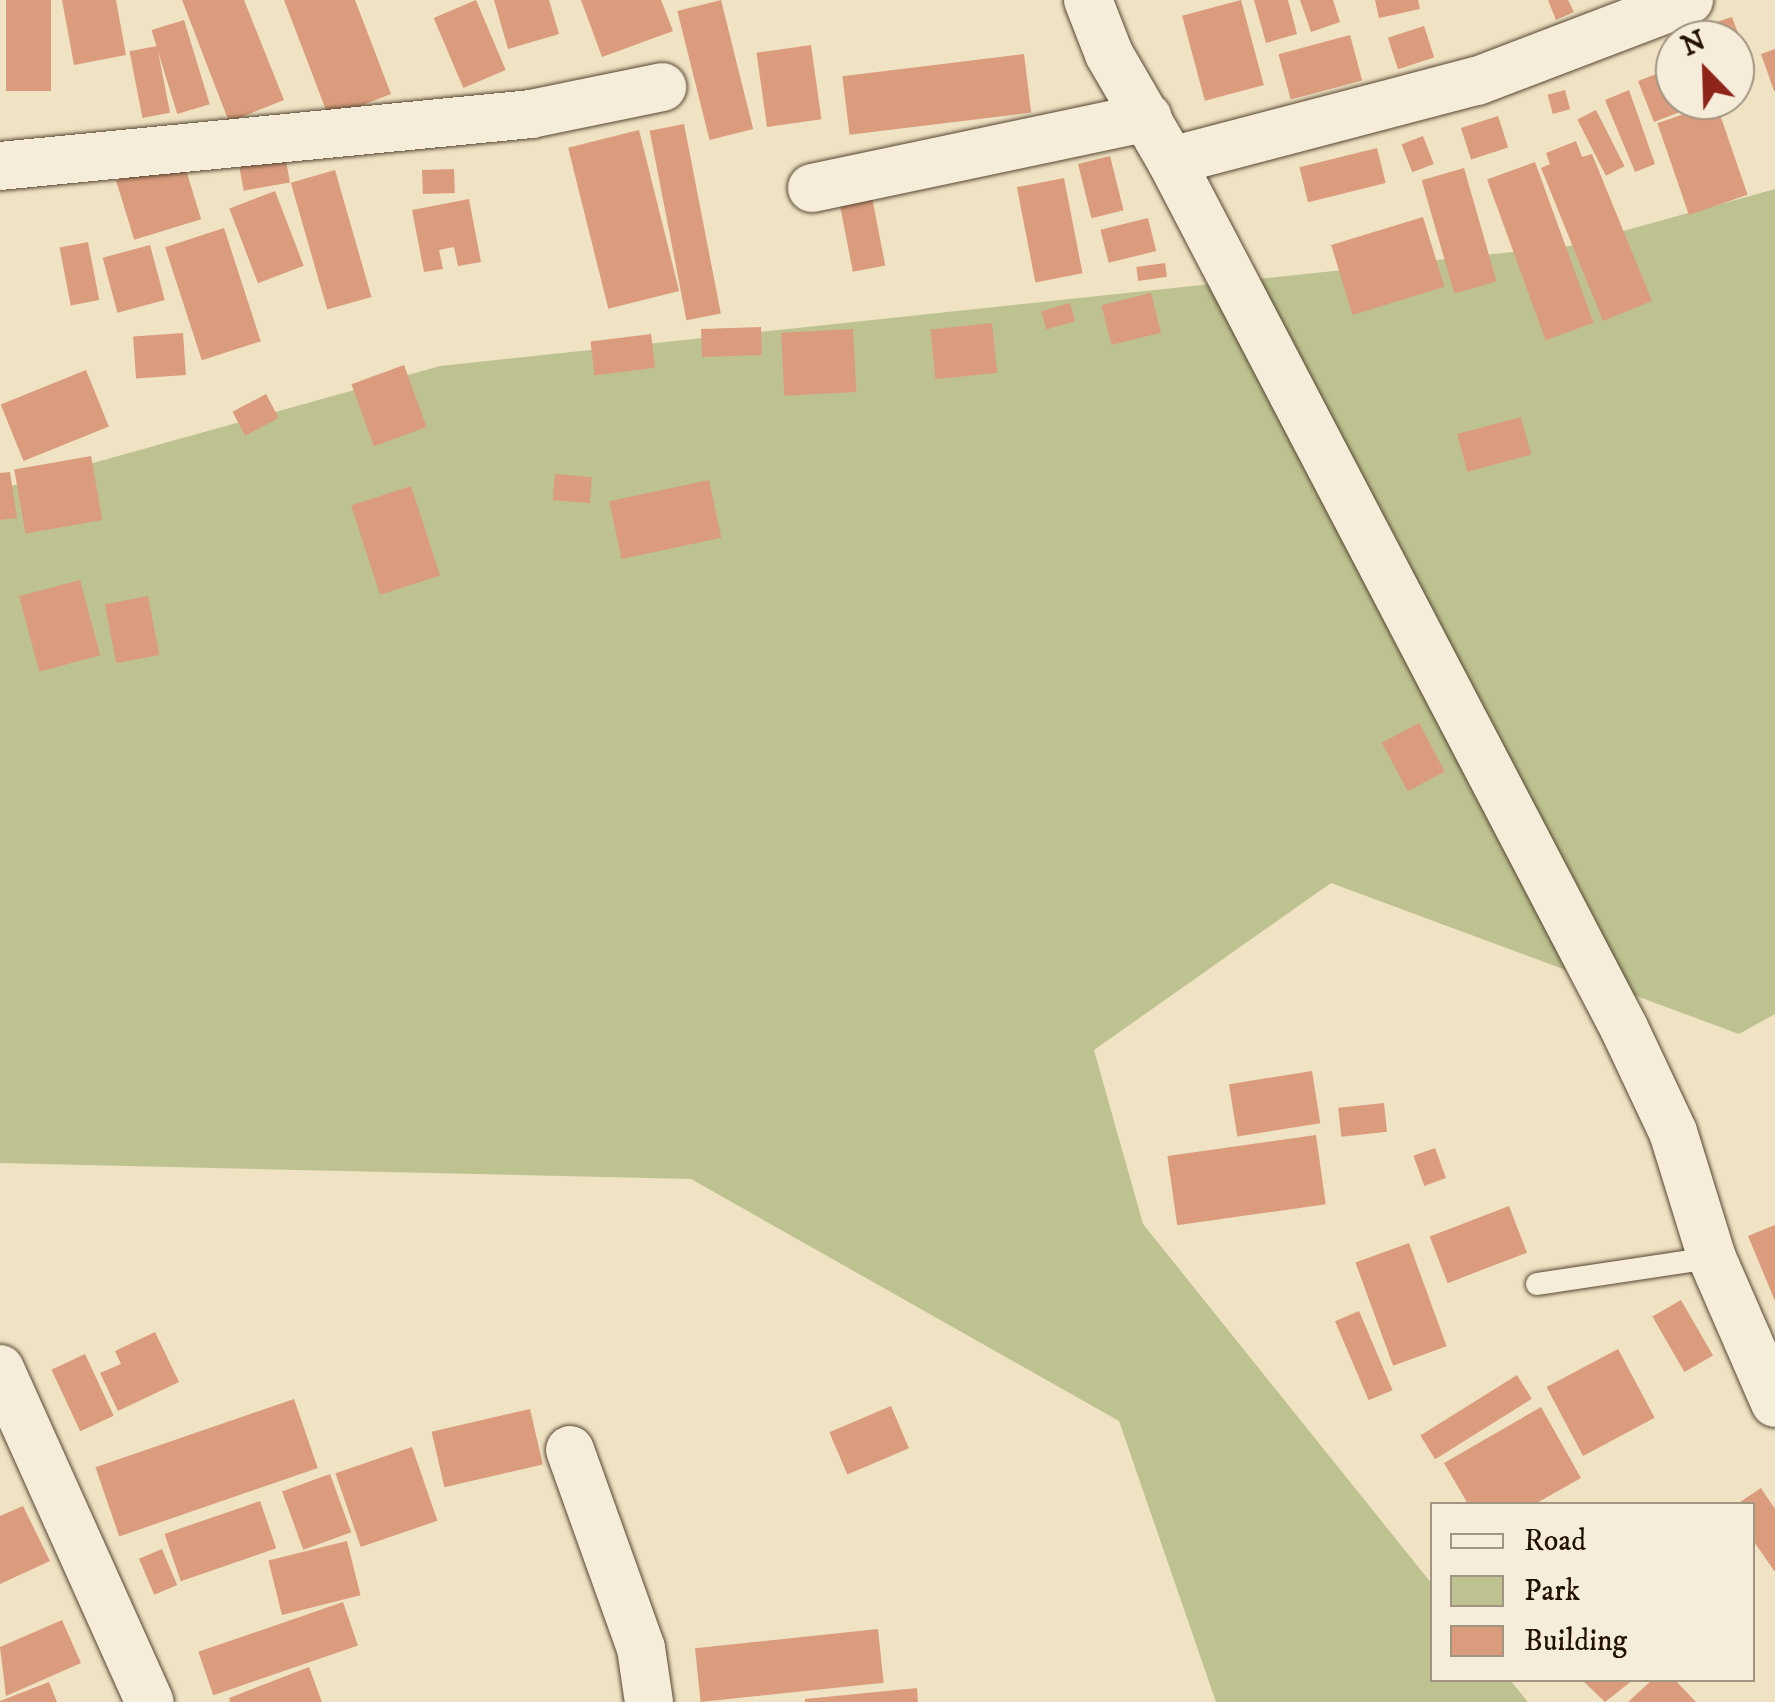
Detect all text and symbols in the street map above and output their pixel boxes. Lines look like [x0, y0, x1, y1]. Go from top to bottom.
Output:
north arrow [1655, 20, 1755, 120]
text: N [1676, 23, 1711, 64]
legend [1430, 1502, 1755, 1682]
text: Road [1524, 1523, 1586, 1560]
text: Park [1524, 1573, 1580, 1610]
text: Building [1524, 1623, 1627, 1660]

